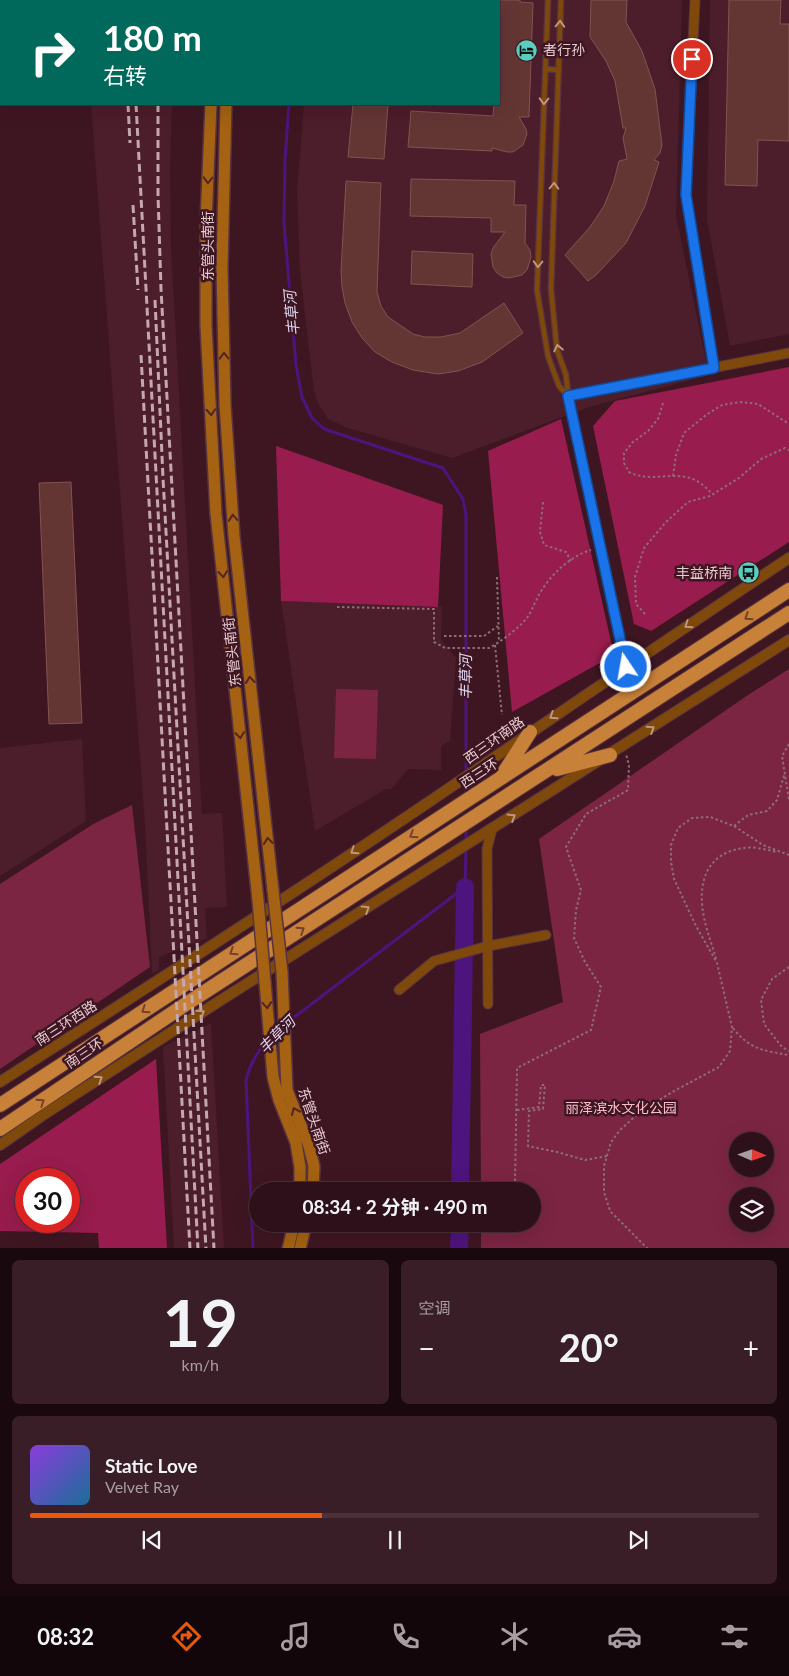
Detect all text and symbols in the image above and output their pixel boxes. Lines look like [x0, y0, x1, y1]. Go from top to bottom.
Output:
text: 180 m [103, 16, 202, 58]
icon: right [20, 20, 85, 85]
one-way arrow [555, 20, 566, 28]
hotel icon: 者行孙 [515, 38, 539, 62]
pin [671, 38, 713, 80]
place label: 者行孙 [543, 41, 585, 58]
icon: arrive [678, 45, 706, 73]
text: 右转 [103, 62, 147, 89]
one-way arrow [539, 98, 549, 105]
one-way arrow [203, 176, 213, 184]
one-way arrow [549, 182, 560, 190]
street label: 东管头南街 [199, 211, 216, 281]
one-way arrow [533, 260, 543, 268]
water label: 丰草河 [280, 287, 302, 336]
one-way arrow [553, 344, 563, 353]
one-way arrow [219, 352, 229, 360]
one-way arrow [205, 408, 216, 416]
one-way arrow [227, 514, 238, 522]
bus stop icon: 丰益桥南 [736, 561, 760, 585]
place label: 丰益桥南 [676, 564, 732, 581]
one-way arrow [217, 570, 228, 578]
one-way arrow [745, 610, 754, 620]
street label: 东管头南街 [219, 616, 244, 688]
one-way arrow [684, 619, 694, 628]
position arrow [599, 640, 651, 692]
water label: 丰草河 [456, 652, 474, 700]
one-way arrow [245, 675, 256, 683]
one-way arrow [550, 710, 559, 719]
street label: 西三环南路 [460, 713, 527, 767]
one-way arrow [645, 726, 654, 735]
one-way arrow [234, 732, 245, 740]
street label: 西三环 [456, 754, 501, 791]
one-way arrow [507, 813, 516, 823]
one-way arrow [409, 829, 419, 838]
one-way arrow [263, 837, 274, 845]
one-way arrow [351, 845, 360, 854]
one-way arrow [361, 906, 370, 915]
one-way arrow [295, 927, 304, 936]
one-way arrow [229, 946, 238, 956]
street label: 南三环西路 [32, 996, 100, 1049]
one-way arrow [261, 1001, 272, 1009]
one-way arrow [141, 1004, 150, 1013]
one-way arrow [196, 1010, 205, 1020]
water label: 丰草河 [254, 1010, 301, 1057]
street label: 南三环 [62, 1034, 106, 1071]
one-way arrow [93, 1076, 102, 1085]
street label: 东管头南街 [295, 1085, 334, 1157]
one-way arrow [35, 1099, 44, 1108]
park label: 丽泽滨水文化公园 [565, 1099, 677, 1116]
one-way arrow [291, 1107, 301, 1116]
north arrow [729, 1132, 774, 1178]
map controls [729, 1132, 774, 1232]
speed limit sign: 30 [15, 1168, 80, 1233]
button: layers [729, 1187, 774, 1232]
text: 08:34 · 2 分钟 · 490 m [302, 1195, 488, 1218]
text: 19 [163, 1283, 238, 1361]
text: 空调 [419, 1298, 451, 1317]
text: 20° [559, 1324, 619, 1370]
text: − [419, 1331, 435, 1365]
text: + [743, 1331, 759, 1365]
text: km/h [182, 1355, 219, 1374]
text: Static Love [105, 1454, 197, 1477]
text: Velvet Ray [105, 1477, 179, 1496]
icon: previous [138, 1526, 166, 1554]
icon: pause [381, 1526, 409, 1554]
icon: next [624, 1526, 652, 1554]
icon: directions [169, 1619, 204, 1654]
icon: music [278, 1619, 313, 1654]
icon: phone [388, 1619, 423, 1654]
icon: climate [497, 1619, 532, 1654]
icon: car [607, 1619, 642, 1654]
icon: filters [717, 1619, 752, 1654]
text: 08:32 [37, 1623, 94, 1650]

